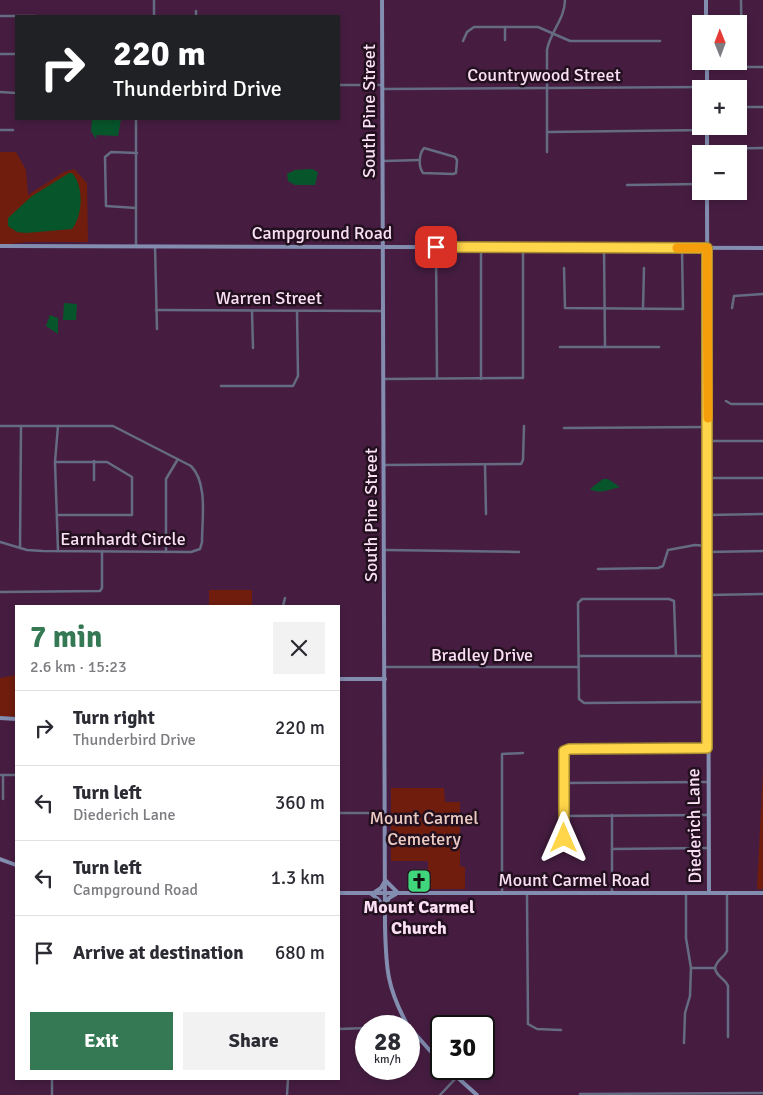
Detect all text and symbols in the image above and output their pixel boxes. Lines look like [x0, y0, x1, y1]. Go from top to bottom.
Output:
north arrow [692, 15, 748, 70]
map controls [692, 15, 747, 200]
text: 220 m [113, 32, 206, 75]
icon: right [30, 35, 95, 100]
street label: South Pine Street [358, 44, 380, 178]
street label: Countrywood Street [467, 64, 621, 86]
text: Thunderbird Drive [113, 75, 282, 102]
button: + [692, 80, 747, 135]
button: − [692, 145, 747, 200]
street label: Campground Road [252, 222, 392, 244]
pin [415, 226, 457, 268]
icon: arrive [422, 233, 450, 261]
street label: Warren Street [216, 287, 322, 309]
street label: South Pine Street [360, 448, 382, 582]
street label: Earnhardt Circle [60, 528, 186, 550]
text: 7 min [30, 619, 102, 656]
button: close [273, 622, 325, 674]
street label: Bradley Drive [431, 644, 533, 666]
text: 2.6 km · 15:23 [30, 657, 127, 677]
text: Turn right [73, 706, 155, 730]
icon: right [30, 714, 58, 742]
text: 220 m [275, 716, 325, 740]
text: Thunderbird Drive [73, 730, 196, 750]
street label: Diederich Lane [682, 768, 706, 884]
text: Turn left [73, 781, 142, 805]
icon: left [30, 789, 58, 817]
text: 360 m [275, 791, 325, 815]
text: Diederich Lane [73, 805, 176, 825]
park label: Mount Carmel Cemetery [370, 807, 478, 850]
position arrow [537, 811, 589, 863]
text: Turn left [73, 856, 142, 880]
icon: left [30, 864, 58, 892]
text: 1.3 km [271, 866, 325, 890]
church icon: Mount Carmel Church [406, 868, 432, 894]
street label: Mount Carmel Road [498, 869, 650, 891]
text: Campground Road [73, 880, 198, 900]
place label: Mount Carmel Church [363, 896, 475, 939]
icon: arrive [30, 939, 58, 967]
text: Arrive at destination [73, 941, 244, 965]
text: 680 m [275, 941, 325, 965]
button: Exit [30, 1012, 173, 1070]
button: Share [183, 1012, 325, 1070]
speed limit sign: 30 [430, 1015, 495, 1080]
text: 28 [374, 1026, 401, 1057]
text: km/h [374, 1052, 401, 1067]

